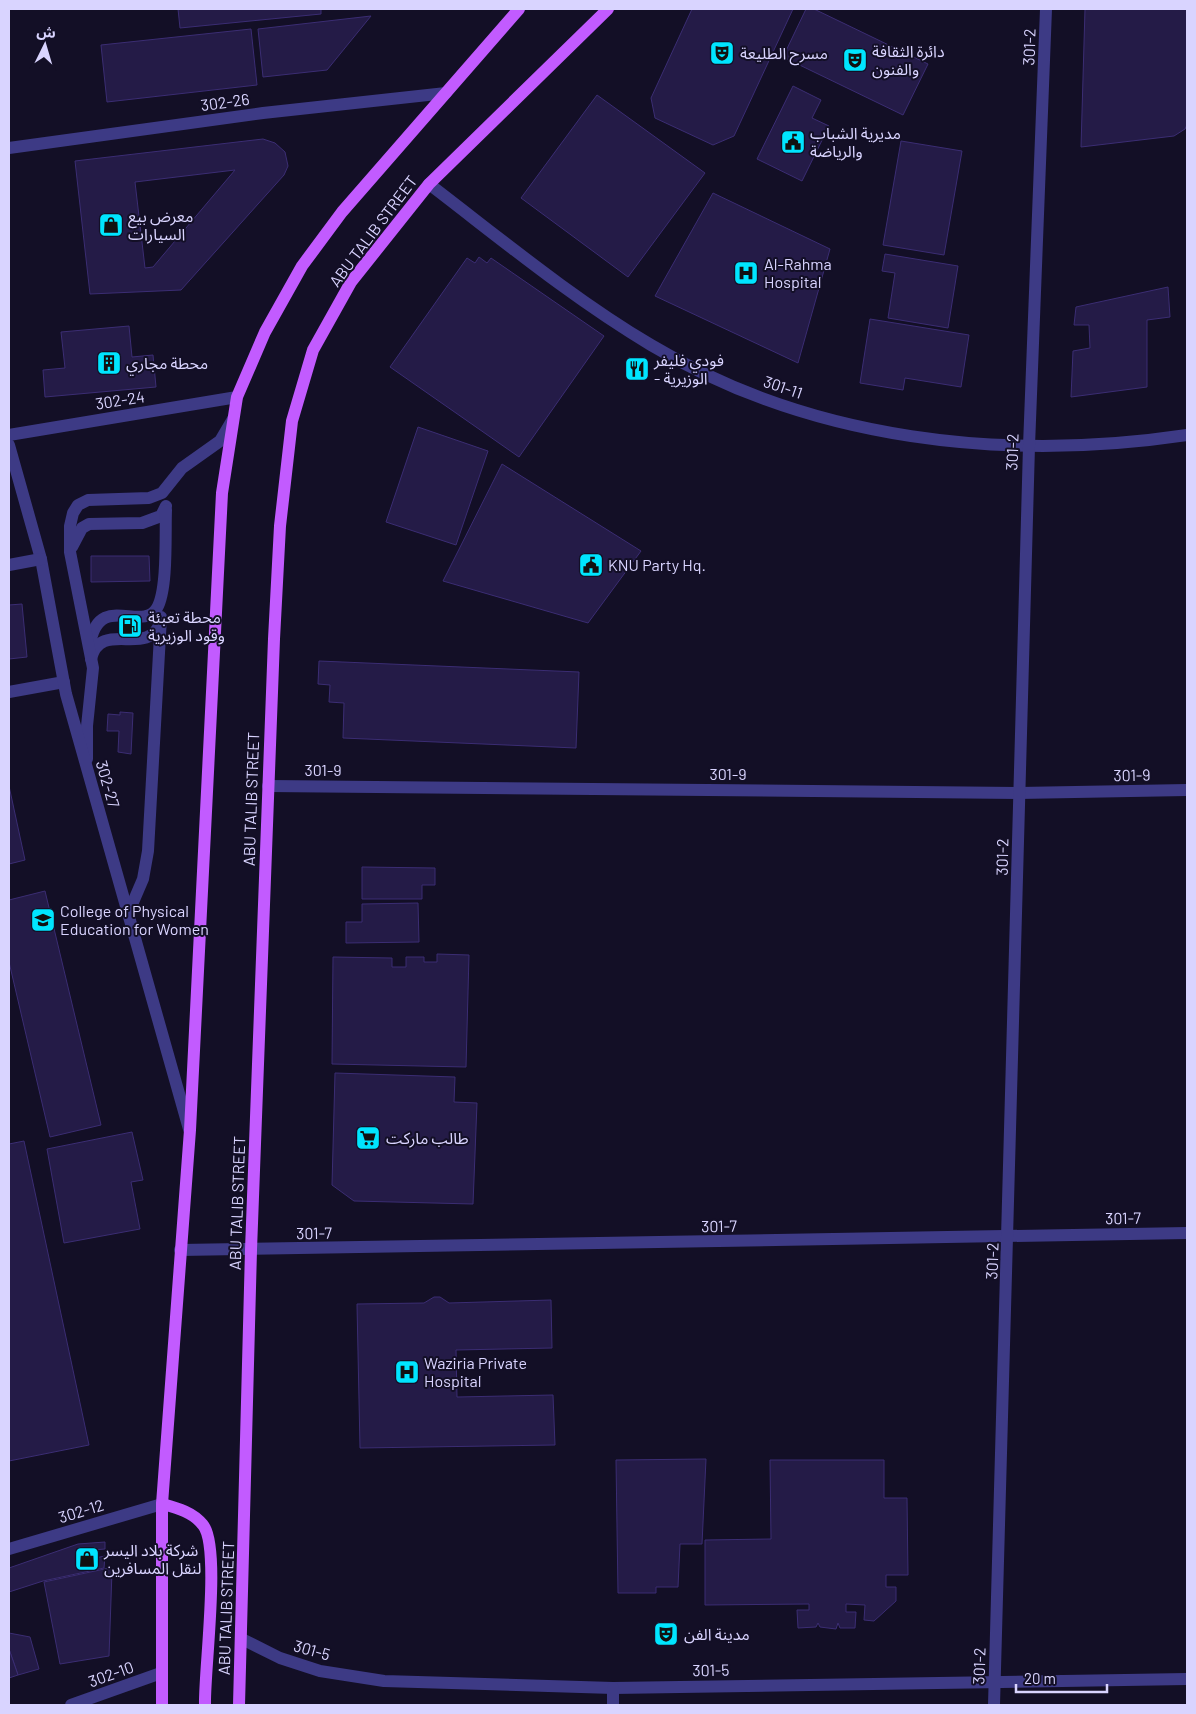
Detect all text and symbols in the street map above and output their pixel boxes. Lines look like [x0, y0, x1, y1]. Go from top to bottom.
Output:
north arrow [20, 20, 70, 70]
text: ش [36, 22, 56, 41]
street label: 301-2 [1018, 28, 1039, 66]
theatre icon: مسرح الطليعة [709, 40, 735, 66]
place label: دائرة الثقافة والفنون [872, 41, 945, 79]
place label: مسرح الطليعة [740, 43, 828, 66]
theatre icon: دائرة الثقافة والفنون [842, 47, 868, 73]
street label: 302-26 [199, 89, 251, 114]
place label: مديرية الشباب والرياضة [810, 123, 901, 161]
public building icon: مديرية الشباب والرياضة [780, 129, 806, 155]
street label: ABU TALIB STREET [325, 171, 421, 290]
place label: معرض بيع السيارات [128, 206, 193, 244]
shop icon: معرض بيع السيارات [98, 212, 124, 238]
place label: Al-Rahma Hospital [764, 254, 832, 291]
hospital icon: Al-Rahma Hospital [733, 260, 759, 286]
building icon: محطة مجاري [96, 350, 122, 376]
place label: فودي فليفر - الوزيرية [653, 350, 724, 388]
place label: محطة مجاري [126, 353, 208, 376]
restaurant icon: فودي فليفر - الوزيرية [624, 356, 650, 382]
street label: 301-11 [761, 371, 805, 402]
street label: 302-24 [94, 386, 146, 413]
street label: 301-2 [1001, 433, 1022, 471]
public building icon: KNU Party Hq. [578, 552, 604, 578]
place label: KNU Party Hq. [608, 555, 706, 574]
place label: محطة تعبئة وقود الوزيرية [148, 607, 225, 645]
fuel station icon: محطة تعبئة وقود الوزيرية [117, 613, 143, 639]
street label: ABU TALIB STREET [239, 732, 262, 866]
street label: 302-27 [93, 758, 124, 810]
street label: 301-9 [304, 760, 342, 779]
street label: 301-9 [709, 764, 747, 783]
street label: 301-9 [1113, 765, 1151, 784]
street label: 301-2 [992, 838, 1011, 876]
place label: College of Physical Education for Women [60, 901, 209, 938]
school or university icon: College of Physical Education for Women [30, 907, 56, 933]
supermarket icon: طالب ماركت [355, 1125, 381, 1151]
place label: طالب ماركت [386, 1128, 469, 1148]
street label: ABU TALIB STREET [225, 1136, 248, 1270]
street label: 301-7 [1105, 1208, 1141, 1227]
street label: 301-7 [701, 1216, 737, 1235]
street label: 301-7 [296, 1223, 332, 1242]
street label: 301-2 [981, 1242, 1002, 1280]
place label: Waziria Private Hospital [424, 1353, 527, 1390]
hospital icon: Waziria Private Hospital [394, 1359, 420, 1385]
street label: 302-12 [56, 1495, 106, 1526]
place label: شركة بلاد اليسر لنقل المسافرين [103, 1540, 201, 1578]
street label: ABU TALIB STREET [214, 1541, 237, 1675]
shop icon: شركة بلاد اليسر لنقل المسافرين [74, 1546, 100, 1572]
theatre icon: مدينة الفن [653, 1621, 679, 1647]
place label: مدينة الفن [684, 1624, 750, 1644]
street label: 301-5 [292, 1635, 333, 1664]
street label: 301-2 [968, 1647, 989, 1685]
street label: 302-10 [86, 1657, 136, 1690]
street label: 301-5 [692, 1660, 730, 1679]
scale bar [1016, 1662, 1107, 1694]
text: 20 m [1024, 1669, 1056, 1687]

